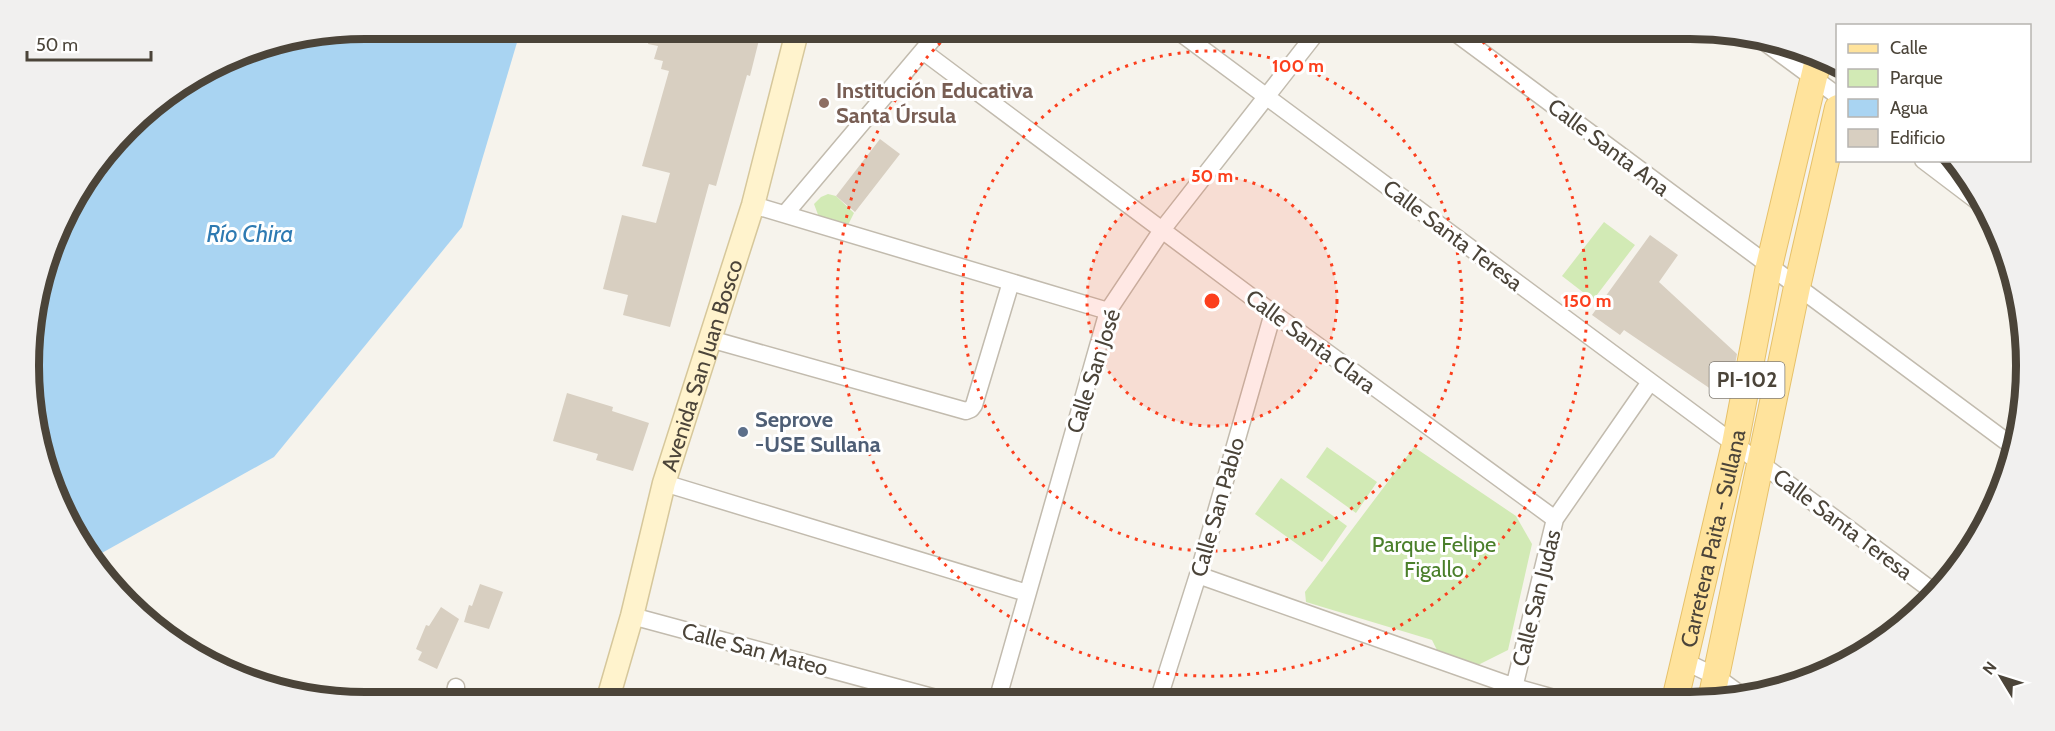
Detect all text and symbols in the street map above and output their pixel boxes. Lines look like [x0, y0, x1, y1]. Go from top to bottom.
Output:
scale bar [27, 24, 152, 62]
legend [1836, 24, 2031, 162]
text: 50 m [36, 34, 78, 56]
text: Calle [1890, 37, 1927, 59]
text: 100 m [1272, 55, 1324, 77]
text: Parque [1890, 67, 1943, 89]
place label: Institución Educativa Santa Úrsula [836, 77, 1033, 129]
street label: Calle Santa Ana [1542, 93, 1675, 202]
marker: Institución Educativa Santa Úrsula [817, 96, 831, 110]
text: Agua [1890, 97, 1928, 119]
text: Edificio [1890, 127, 1945, 149]
text: 50 m [1191, 165, 1233, 187]
street label: Calle Santa Teresa [1378, 174, 1528, 297]
water label: Río Chira [207, 219, 293, 248]
street label: Avenida San Juan Bosco [656, 256, 749, 475]
street label: Calle Santa Clara [1240, 284, 1381, 399]
text: 150 m [1563, 290, 1611, 312]
centre of rings [1202, 291, 1222, 311]
street label: Calle San José [1061, 306, 1126, 437]
road number: PI-102 [1710, 362, 1784, 398]
place label: Seprove -USE Sullana [755, 406, 881, 458]
marker: Seprove -USE Sullana [736, 425, 750, 439]
street label: Carretera Paita - Sullana [1675, 427, 1752, 650]
street label: Calle San Pablo [1185, 434, 1250, 580]
street label: Calle Santa Teresa [1768, 463, 1918, 586]
street label: Calle San Judas [1506, 527, 1567, 669]
park label: Parque Felipe Figallo [1372, 531, 1496, 583]
street label: Calle San Mateo [679, 617, 831, 682]
north arrow [1971, 647, 2031, 707]
text: N [1979, 658, 2001, 678]

